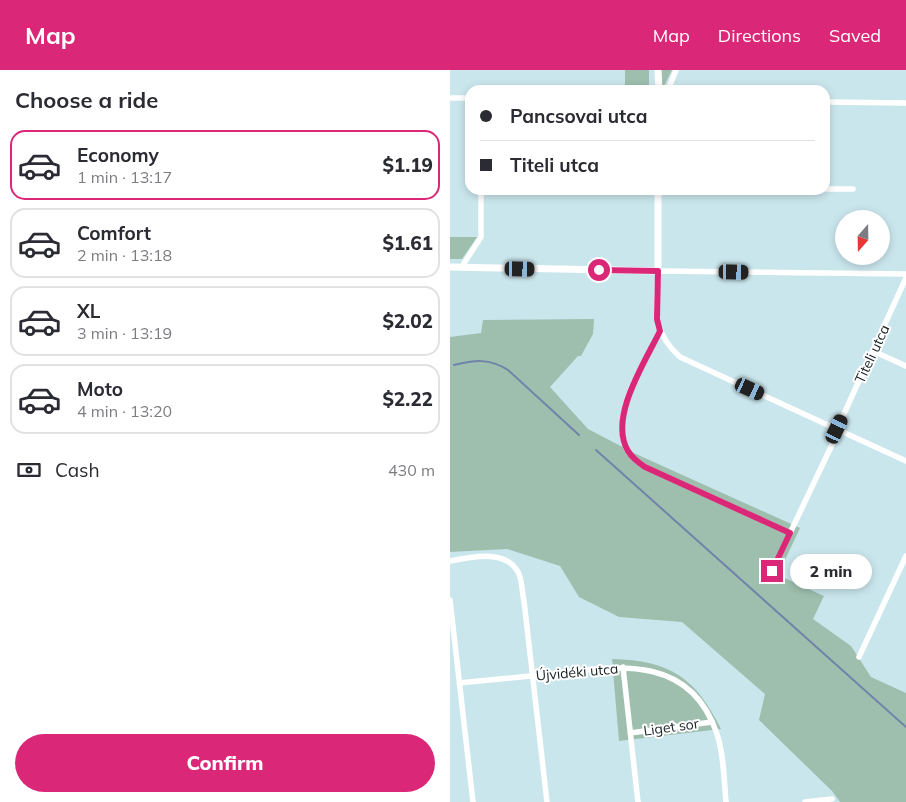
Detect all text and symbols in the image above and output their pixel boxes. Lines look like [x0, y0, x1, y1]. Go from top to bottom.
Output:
text: Map [25, 20, 76, 50]
text: Map [653, 24, 690, 47]
text: Directions [718, 24, 801, 47]
text: Saved [829, 24, 881, 47]
text: Choose a ride [15, 86, 158, 114]
text: Pancsovai utca [510, 104, 647, 128]
icon: car [17, 143, 62, 188]
text: Economy [77, 143, 159, 167]
text: $1.19 [382, 153, 433, 177]
text: Titeli utca [510, 153, 599, 177]
text: 1 min · 13:17 [77, 167, 172, 187]
north arrow [835, 210, 890, 265]
map controls [835, 210, 890, 265]
icon: car [17, 221, 62, 266]
text: Comfort [77, 221, 151, 245]
text: $1.61 [382, 231, 433, 255]
text: 2 min · 13:18 [77, 245, 172, 265]
route start [588, 259, 610, 281]
car [504, 261, 535, 277]
car [718, 264, 749, 280]
icon: car [17, 299, 62, 344]
text: XL [77, 299, 100, 323]
text: $2.02 [382, 309, 433, 333]
street label: Titeli utca [851, 322, 893, 386]
text: 3 min · 13:19 [77, 323, 172, 343]
car [733, 376, 766, 402]
icon: car [17, 377, 62, 422]
text: Moto [77, 377, 123, 401]
text: $2.22 [382, 387, 433, 411]
text: 4 min · 13:20 [77, 401, 172, 421]
car [823, 412, 850, 446]
icon: cash [15, 456, 43, 484]
text: Cash [55, 458, 100, 482]
text: 430 m [388, 460, 435, 480]
callout: 2 min [790, 554, 872, 588]
route end [761, 560, 783, 582]
text: 2 min [810, 561, 852, 581]
street label: Újvidéki utca [535, 659, 619, 685]
street label: Liget sor [642, 714, 701, 740]
button: Confirm [15, 734, 435, 792]

